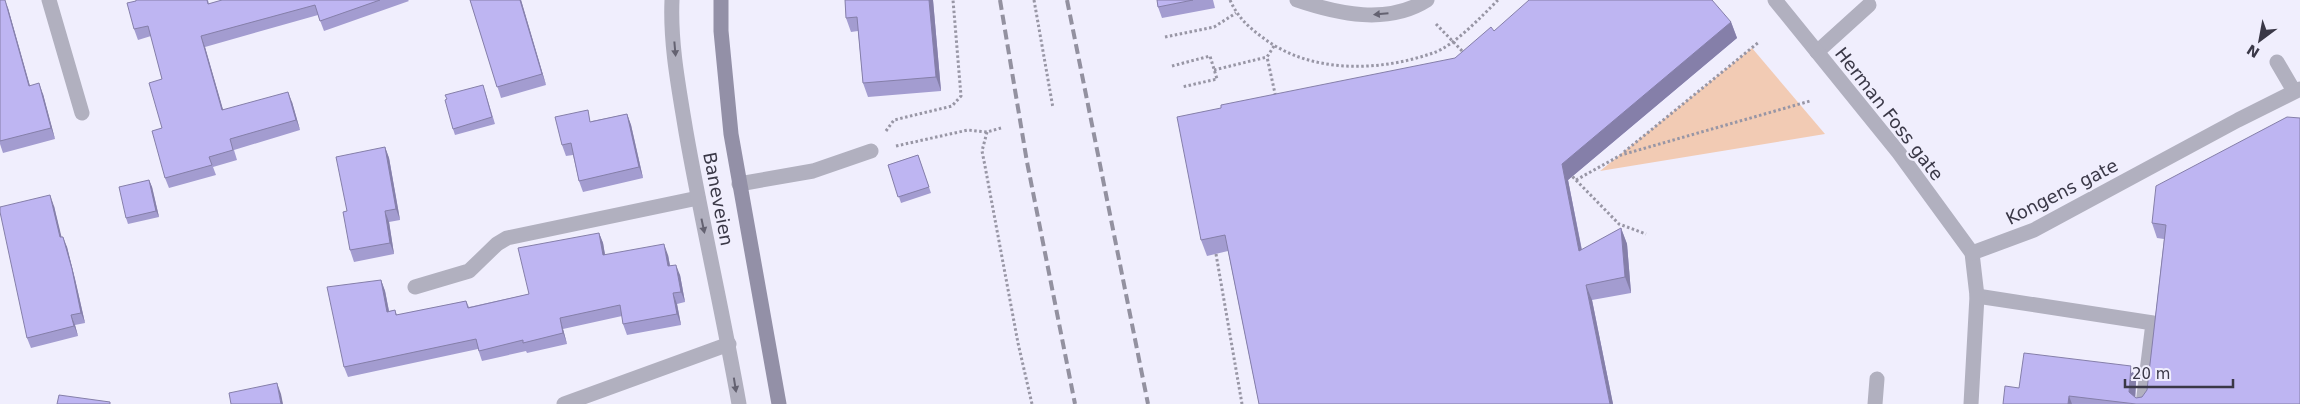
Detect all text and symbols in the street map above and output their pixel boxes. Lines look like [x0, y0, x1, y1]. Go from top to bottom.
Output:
one-way arrow [1372, 10, 1388, 18]
north arrow [2235, 15, 2285, 65]
one-way arrow [671, 41, 679, 57]
text: N [2244, 41, 2262, 61]
street label: Herman Foss gate [1831, 43, 1948, 184]
street label: Baneveien [699, 150, 738, 248]
street label: Kongens gate [2002, 154, 2121, 229]
one-way arrow [700, 219, 708, 235]
scale bar [2125, 356, 2232, 388]
text: 20 m [2132, 365, 2170, 383]
one-way arrow [732, 378, 740, 394]

